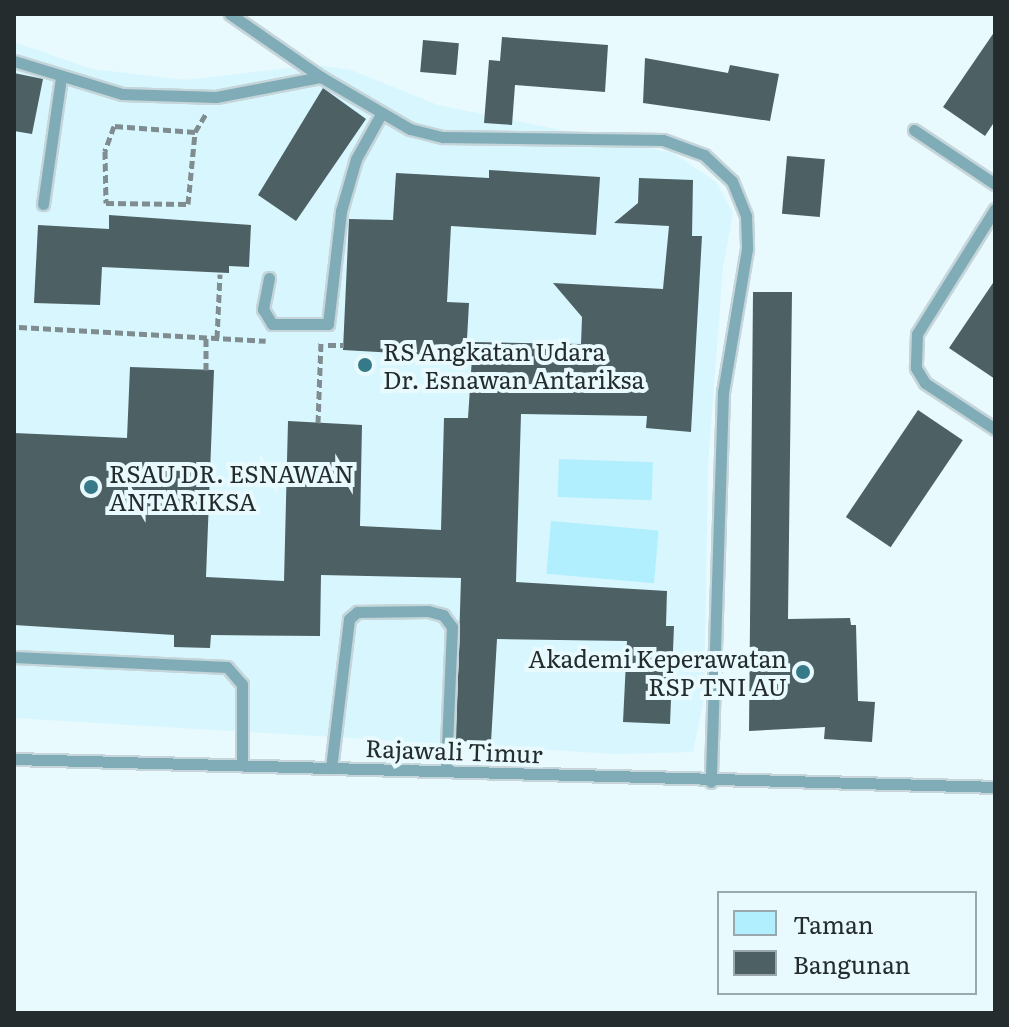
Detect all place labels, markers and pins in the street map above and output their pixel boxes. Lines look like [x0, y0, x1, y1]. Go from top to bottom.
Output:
place label: RS Angkatan Udara Dr. Esnawan Antariksa [383, 337, 644, 393]
marker: RS Angkatan Udara Dr. Esnawan Antariksa [354, 354, 376, 376]
place label: RSAU DR. ESNAWAN ANTARIKSA [109, 459, 354, 515]
marker: RSAU DR. ESNAWAN ANTARIKSA [80, 476, 102, 498]
place label: Akademi Keperawatan RSP TNI AU [528, 644, 787, 700]
marker: Akademi Keperawatan RSP TNI AU [794, 663, 812, 681]

